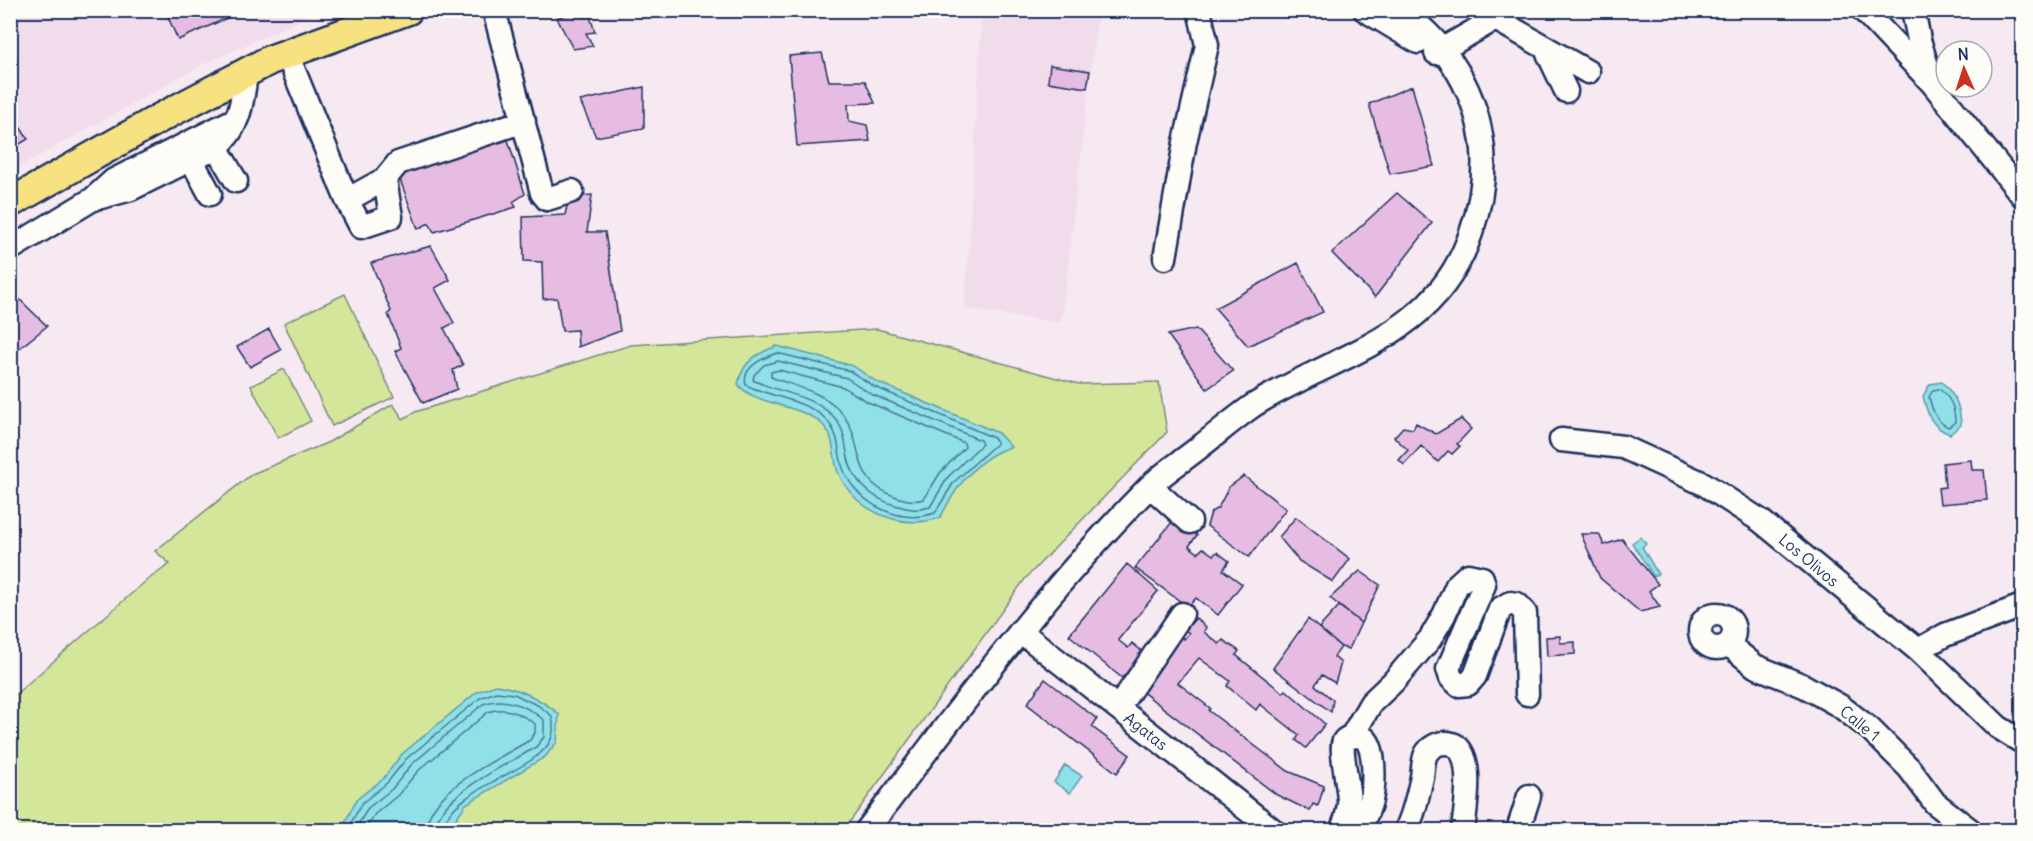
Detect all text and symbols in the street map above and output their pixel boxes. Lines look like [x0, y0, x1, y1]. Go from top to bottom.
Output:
north arrow [1934, 39, 1994, 99]
text: N [1957, 44, 1969, 64]
street label: Los Olivos [1775, 529, 1843, 591]
street label: Calle 1 [1836, 701, 1884, 745]
street label: Agatas [1120, 708, 1172, 754]

